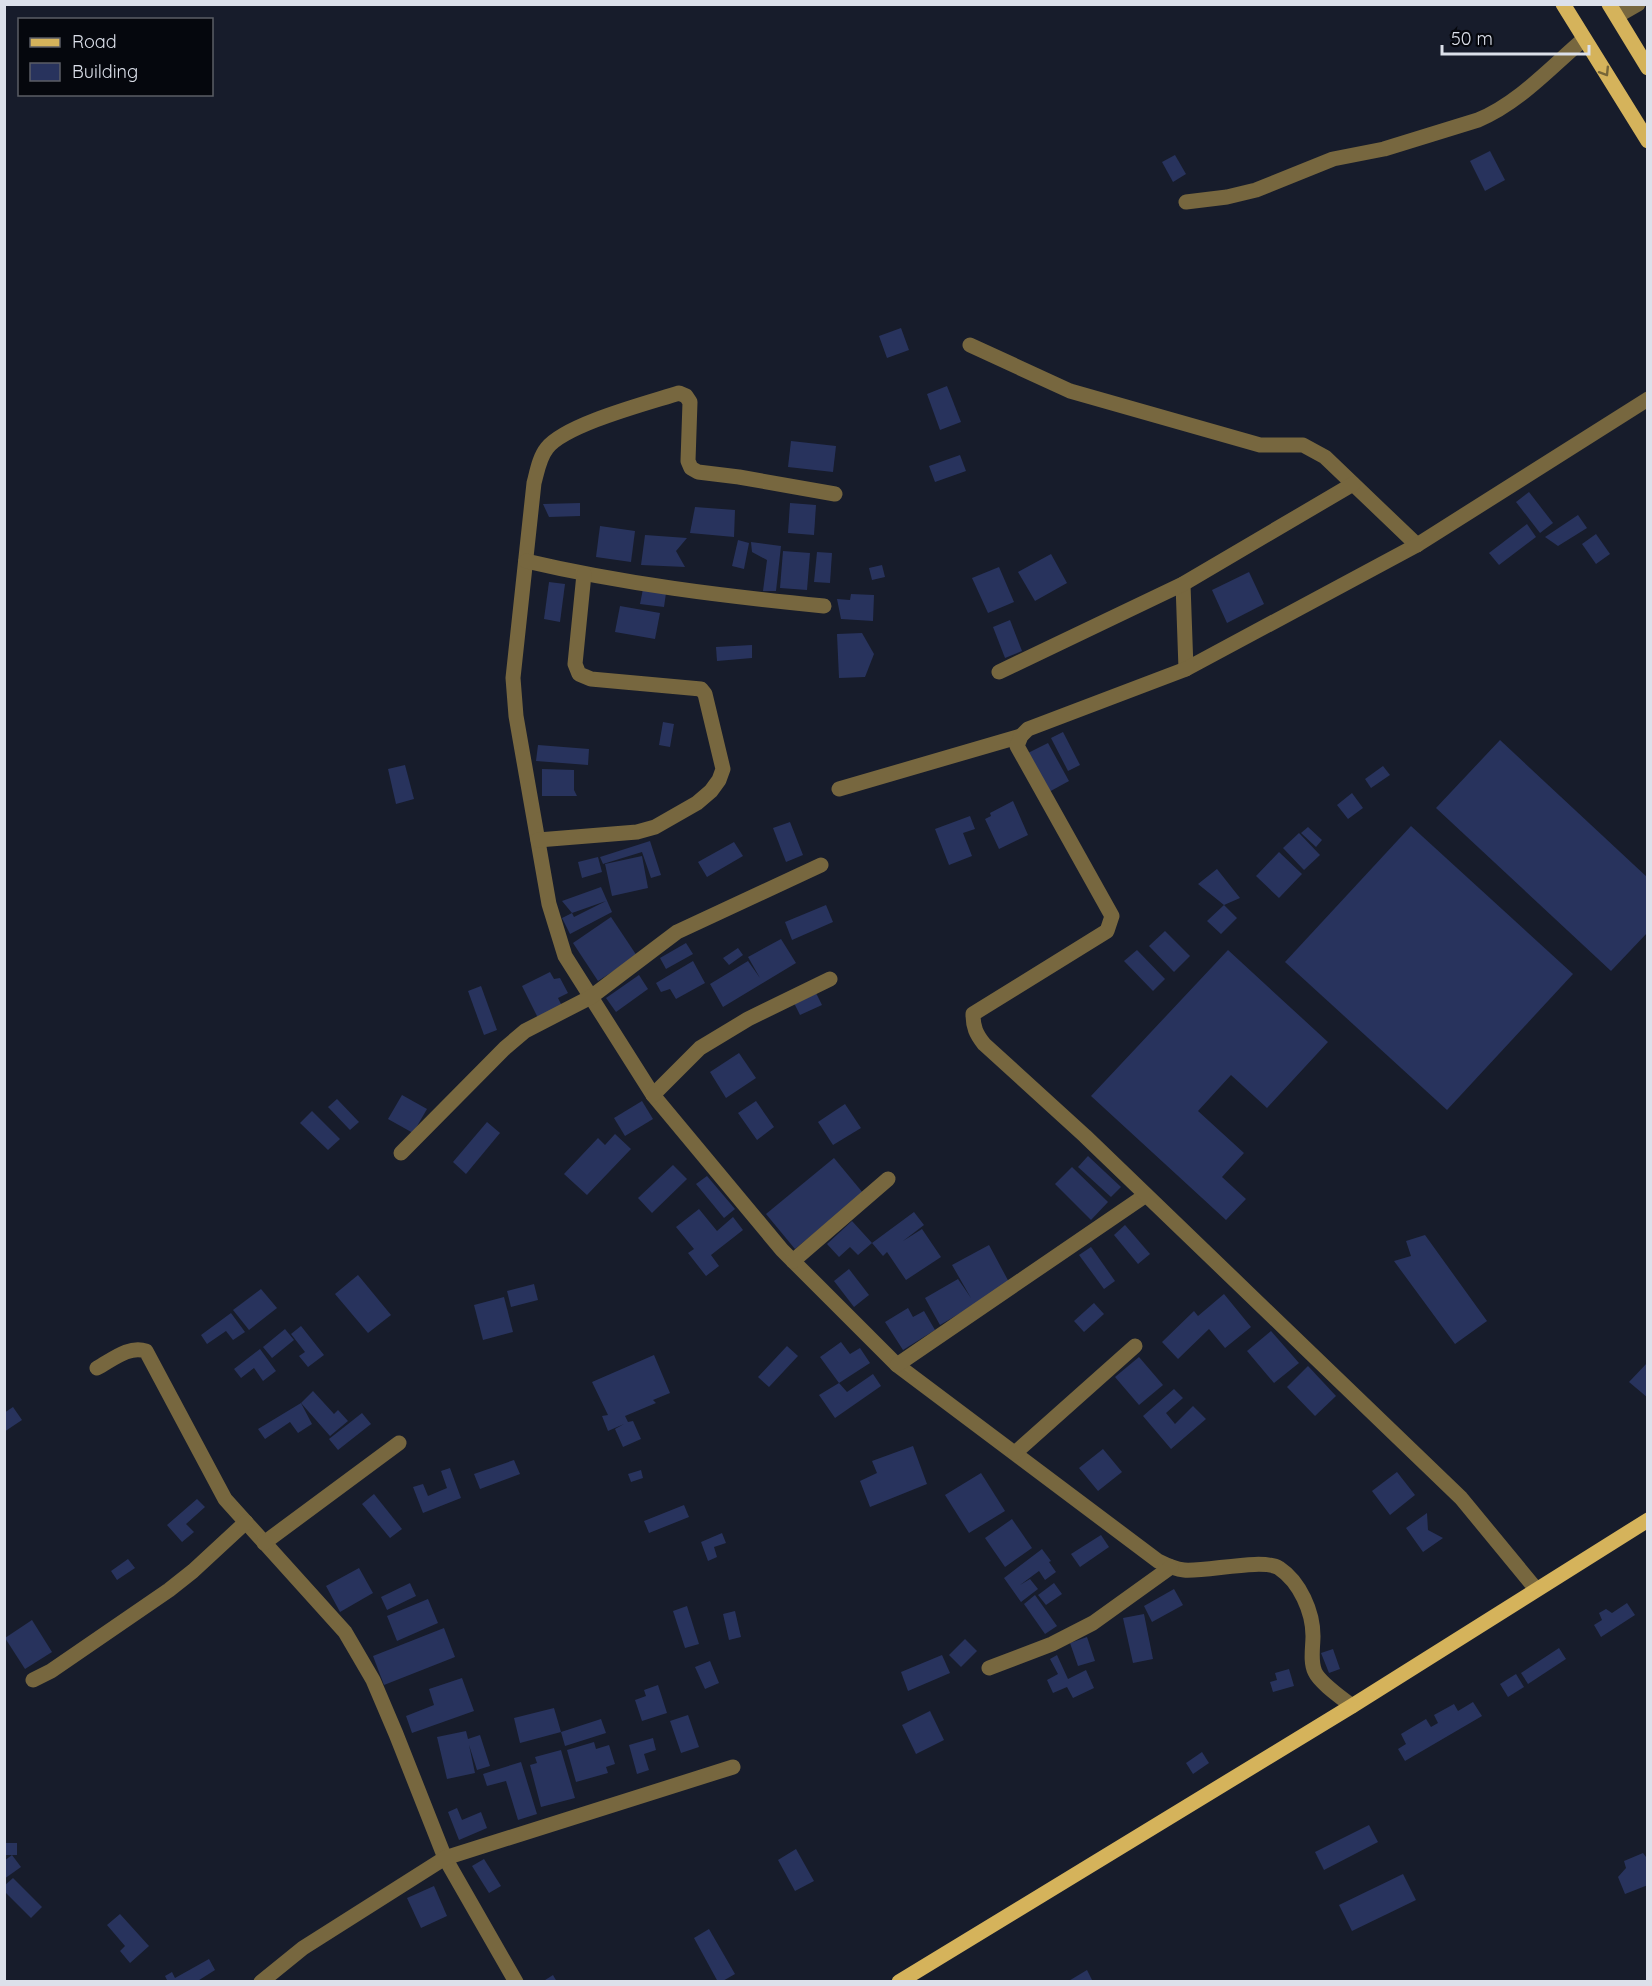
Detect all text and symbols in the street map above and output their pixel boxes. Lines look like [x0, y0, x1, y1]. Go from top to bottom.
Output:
legend [18, 18, 213, 96]
scale bar [1442, 18, 1589, 56]
text: 50 m [1451, 27, 1493, 50]
text: Road [72, 30, 117, 53]
text: Building [72, 60, 138, 83]
one-way arrow [1597, 66, 1609, 76]

